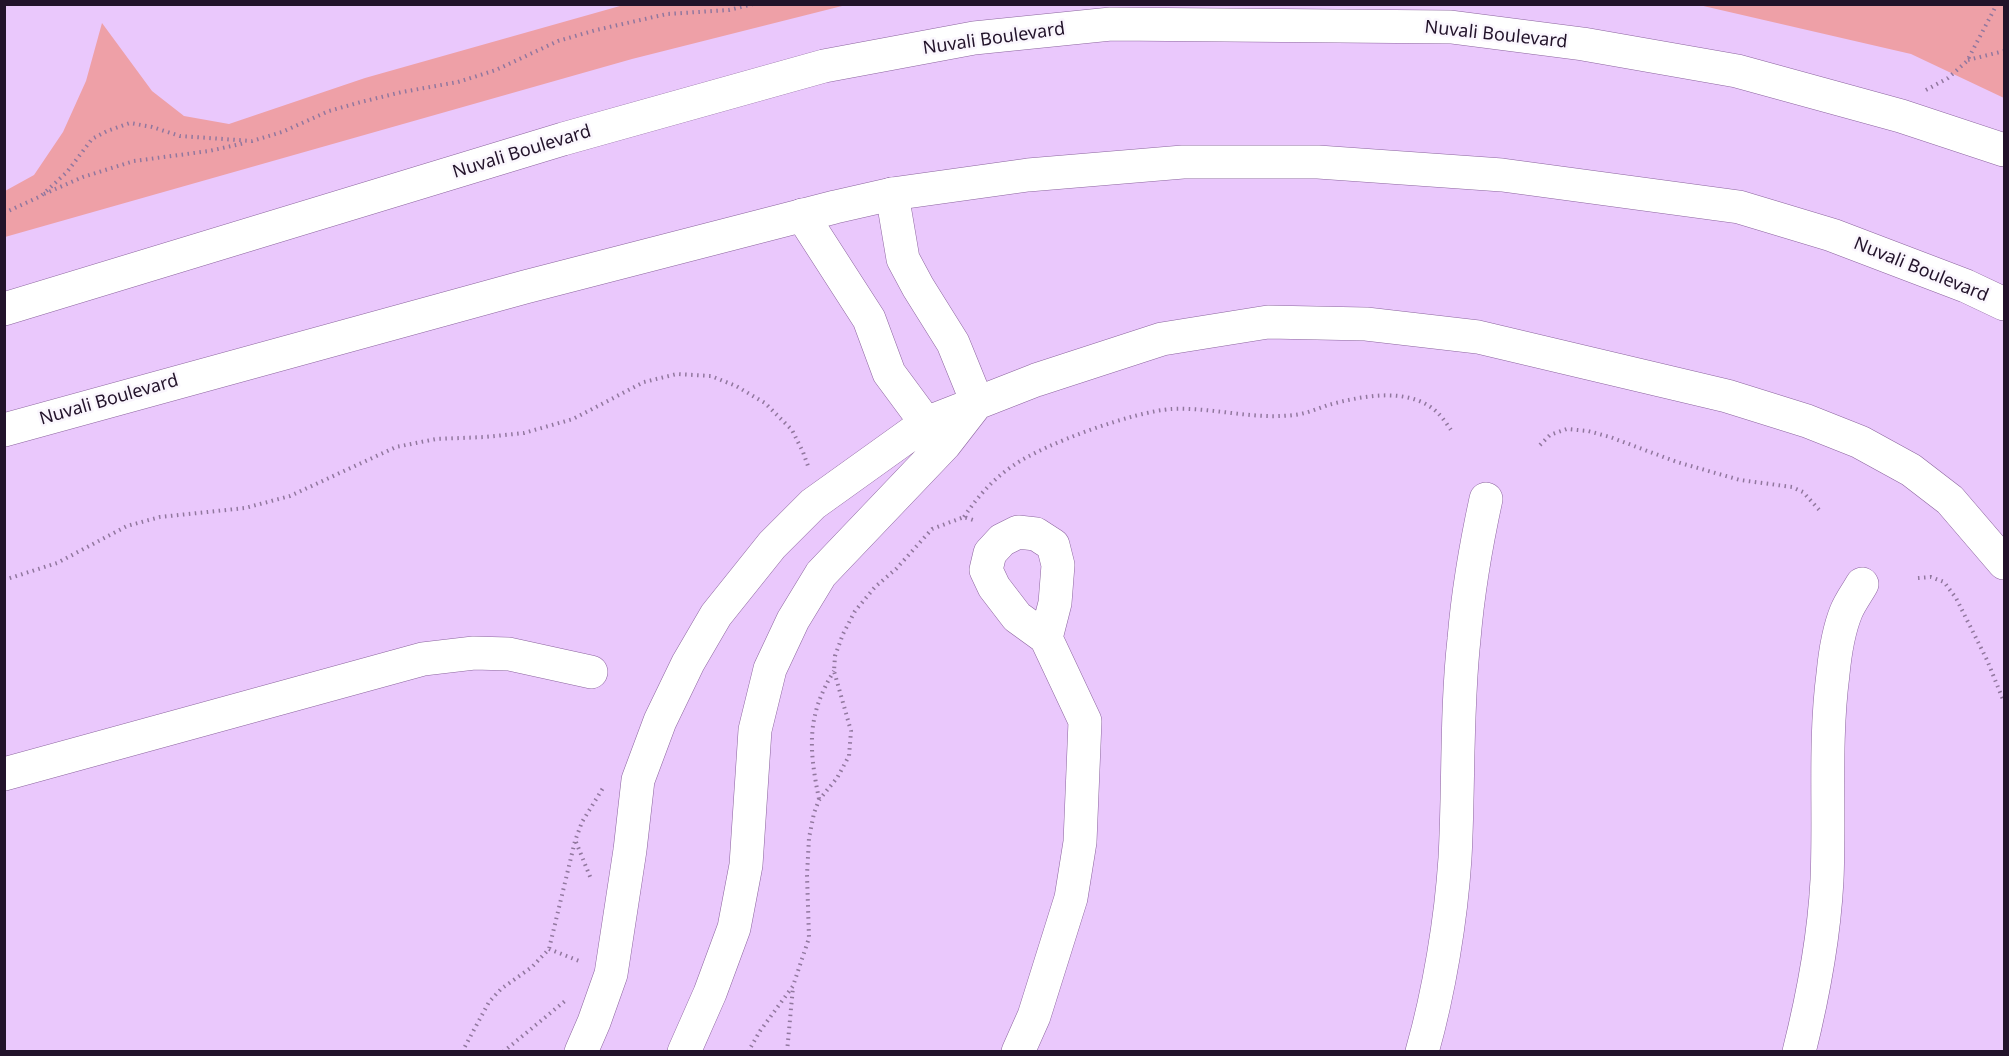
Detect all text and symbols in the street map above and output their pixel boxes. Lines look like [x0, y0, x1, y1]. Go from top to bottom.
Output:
street label: Nuvali Boulevard [1423, 17, 1569, 53]
street label: Nuvali Boulevard [921, 18, 1067, 60]
street label: Nuvali Boulevard [450, 121, 594, 183]
street label: Nuvali Boulevard [1850, 233, 1992, 307]
street label: Nuvali Boulevard [37, 370, 181, 430]

